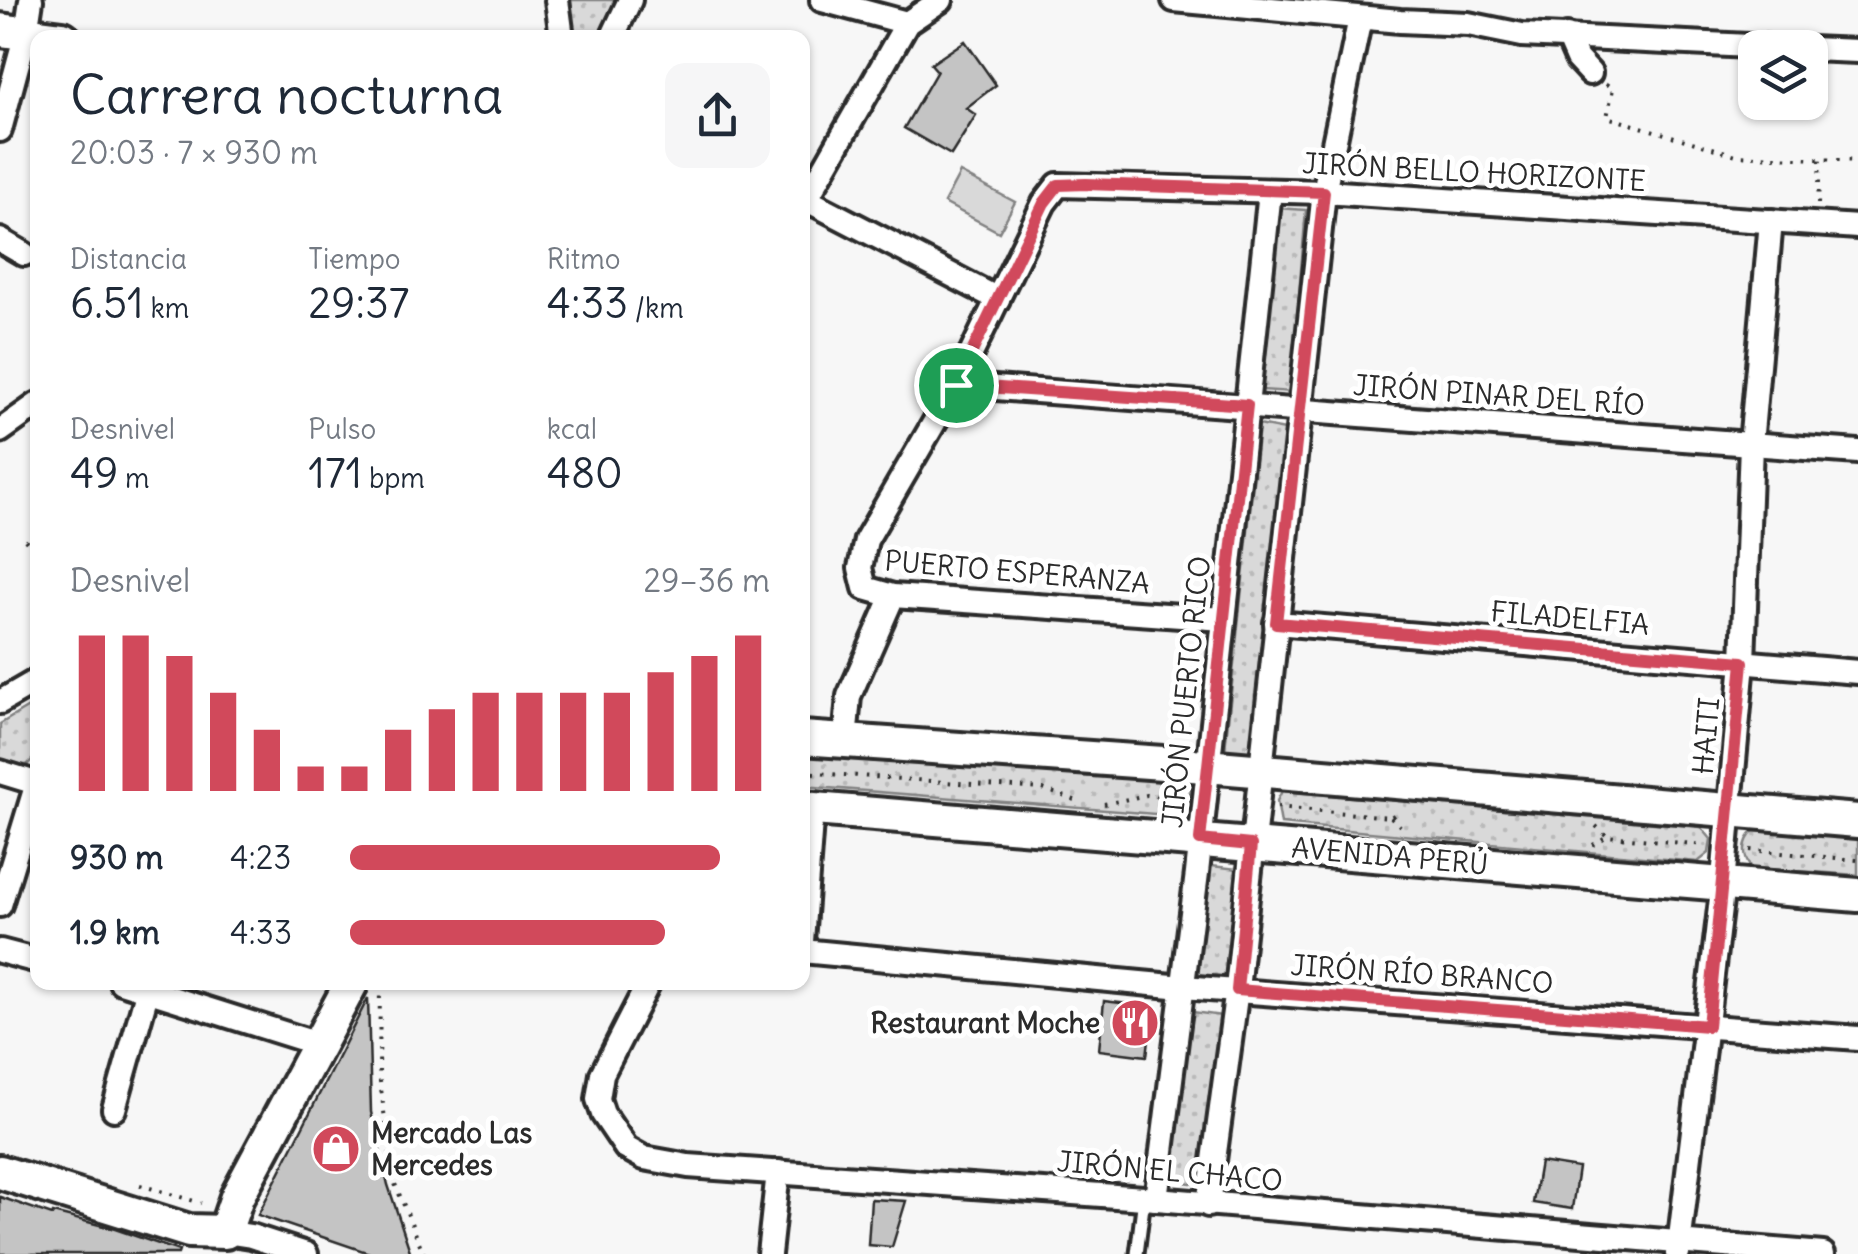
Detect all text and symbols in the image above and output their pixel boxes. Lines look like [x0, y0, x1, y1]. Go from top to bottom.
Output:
map controls [1738, 30, 1828, 120]
button: layers [1738, 30, 1828, 120]
text: Carrera nocturna [70, 60, 503, 129]
button: share [665, 63, 770, 168]
text: 20:03 · 7 × 930 m [70, 132, 318, 173]
street label: JIRÓN BELLO HORIZONTE [1301, 144, 1647, 199]
text: Distancia [70, 241, 187, 277]
text: Tiempo [308, 241, 401, 277]
text: Ritmo [547, 241, 620, 277]
text: 6.51 [70, 277, 144, 329]
text: 29:37 [308, 277, 409, 329]
text: 4:33 [547, 277, 628, 329]
text: km [144, 290, 189, 326]
text: /km [628, 290, 684, 326]
pin [914, 343, 999, 428]
icon: arrive [929, 358, 984, 413]
street label: JIRÓN PINAR DEL RÍO [1352, 366, 1646, 423]
text: Desnivel [70, 411, 175, 447]
text: Pulso [308, 411, 376, 447]
text: kcal [547, 411, 597, 447]
text: 49 [70, 447, 118, 499]
text: 171 [308, 447, 362, 499]
text: 480 [547, 447, 623, 499]
text: m [118, 460, 150, 496]
text: bpm [362, 460, 425, 496]
street label: PUERTO ESPERANZA [883, 542, 1151, 602]
street label: JIRÓN PUERTO RICO [1153, 554, 1218, 830]
text: Desnivel [70, 560, 190, 601]
text: 29–36 m [644, 560, 770, 601]
street label: FILADELFIA [1489, 593, 1651, 643]
street label: HAITI [1685, 696, 1727, 776]
street label: AVENIDA PERÚ [1290, 828, 1490, 883]
text: 930 m [70, 837, 163, 878]
text: 4:23 [230, 837, 291, 878]
text: 1.9 km [70, 912, 160, 953]
text: 4:33 [230, 912, 292, 953]
street label: JIRÓN RÍO BRANCO [1290, 946, 1555, 1001]
restaurant icon: Restaurant Moche [1109, 997, 1161, 1049]
place label: Restaurant Moche [870, 1005, 1100, 1041]
place label: Mercado Las Mercedes [371, 1115, 533, 1183]
shop icon: Mercado Las Mercedes [310, 1123, 362, 1175]
street label: JIRÓN EL CHACO [1056, 1142, 1284, 1199]

